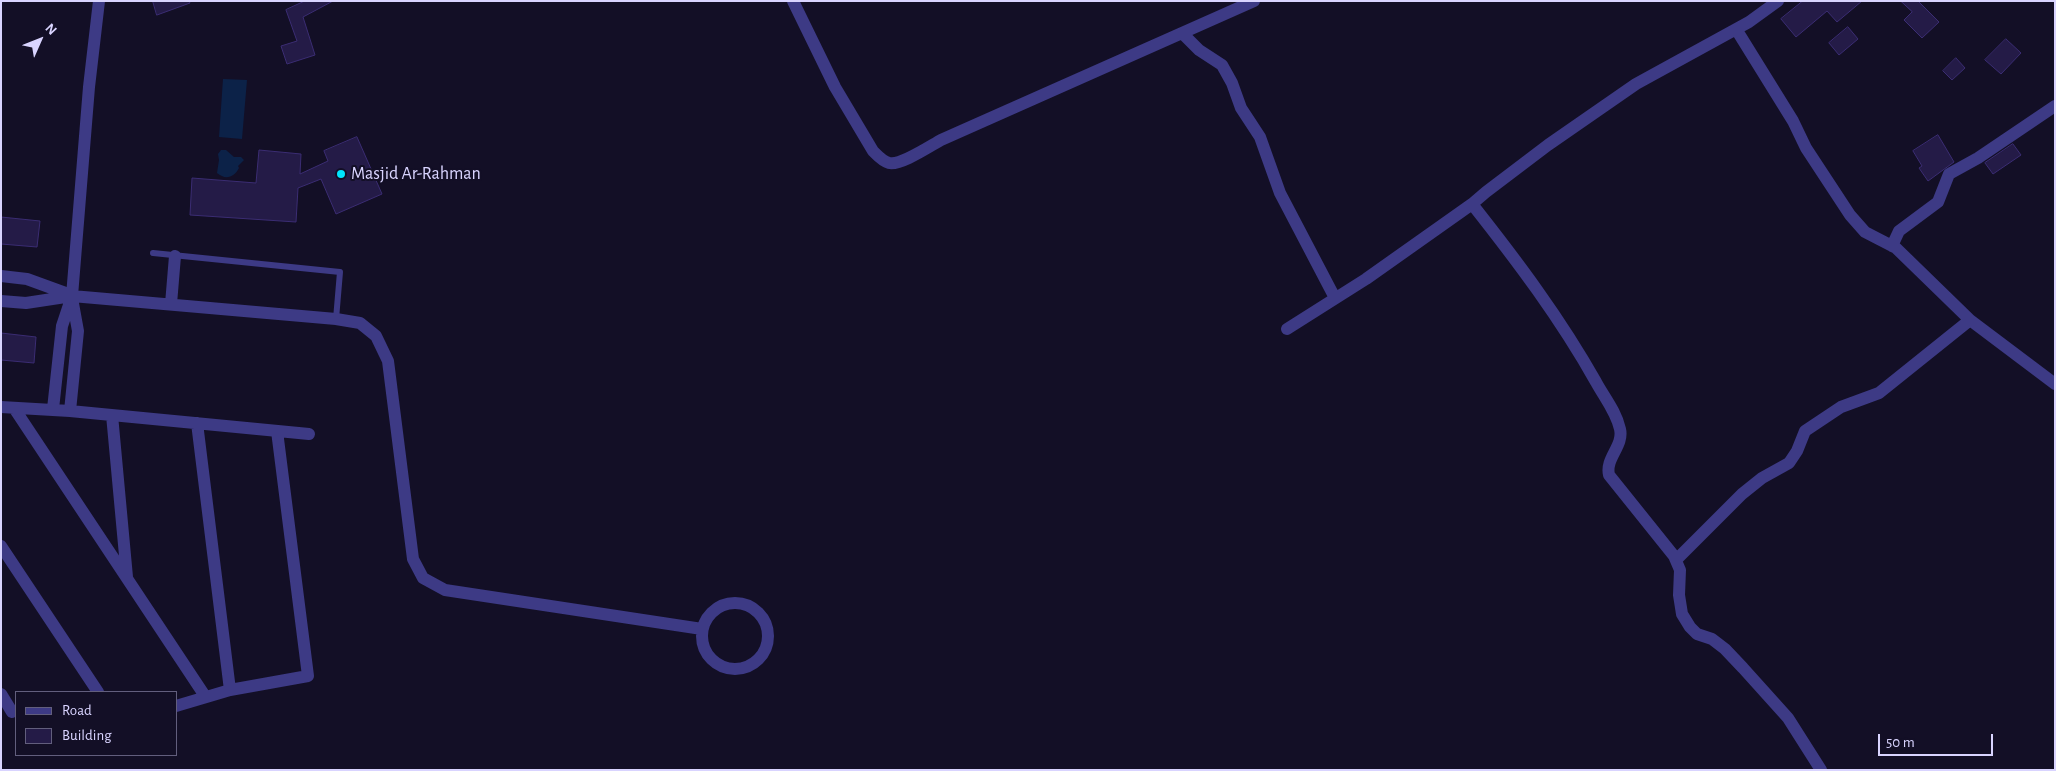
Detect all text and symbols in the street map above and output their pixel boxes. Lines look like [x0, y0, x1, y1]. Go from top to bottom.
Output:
north arrow [15, 15, 65, 65]
text: N [42, 21, 59, 38]
place label: Masjid Ar-Rahman [351, 163, 481, 185]
marker: Masjid Ar-Rahman [335, 168, 347, 180]
legend [15, 691, 178, 756]
text: Road [62, 703, 92, 718]
scale bar [1881, 724, 1996, 756]
text: Building [62, 728, 112, 743]
text: 50 m [1886, 735, 1915, 750]

